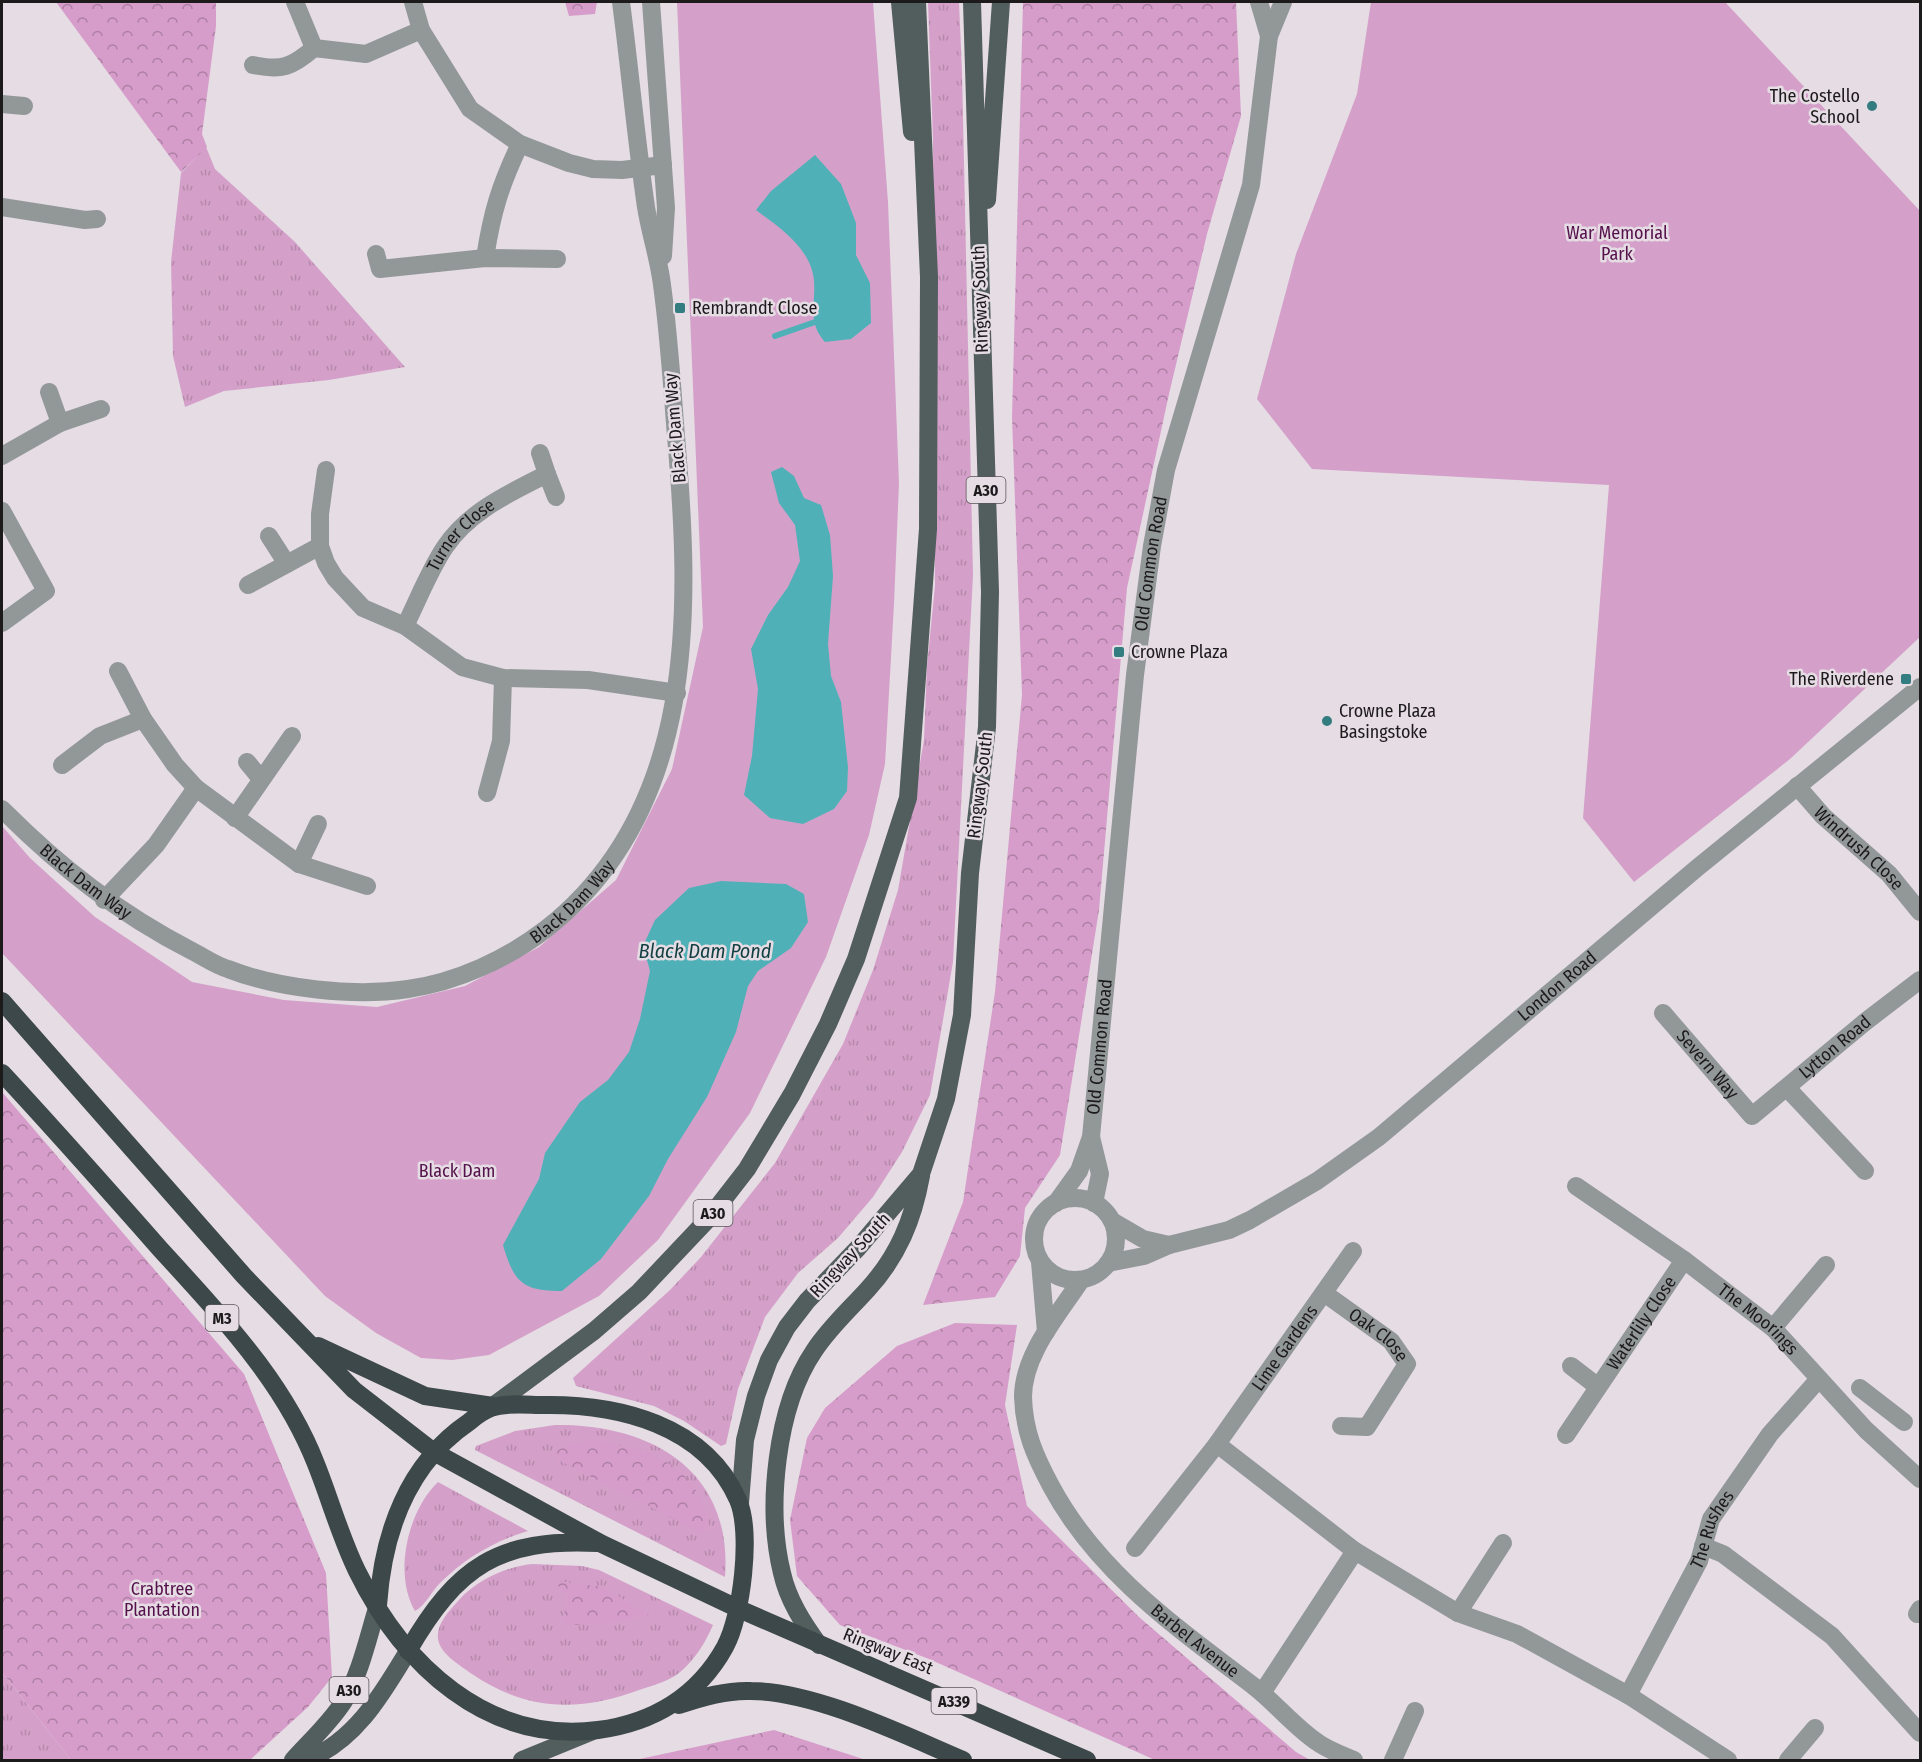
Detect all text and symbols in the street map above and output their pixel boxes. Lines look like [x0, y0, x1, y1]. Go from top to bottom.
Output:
place label: The Costello School [1770, 85, 1860, 128]
marker: The Costello School [1865, 99, 1879, 113]
park label: War Memorial Park [1566, 222, 1668, 265]
street label: Ringway South [967, 245, 993, 353]
place label: Rembrandt Close [692, 297, 817, 319]
marker: Rembrandt Close [673, 301, 687, 315]
street label: Black Dam Way [659, 372, 691, 484]
road number: A30 [966, 477, 1006, 503]
street label: Turner Close [422, 494, 499, 575]
street label: Old Common Road [1130, 494, 1172, 633]
place label: Crowne Plaza [1131, 641, 1228, 663]
marker: Crowne Plaza [1112, 645, 1126, 659]
place label: The Riverdene [1789, 668, 1894, 690]
marker: The Riverdene [1899, 672, 1913, 686]
place label: Crowne Plaza Basingstoke [1339, 700, 1436, 743]
marker: Crowne Plaza Basingstoke [1320, 714, 1334, 728]
street label: Ringway South [963, 730, 997, 840]
street label: Windrush Close [1809, 802, 1909, 895]
street label: Black Dam Way [35, 839, 136, 924]
street label: Black Dam Way [525, 856, 619, 948]
water label: Black Dam Pond [639, 939, 772, 963]
street label: London Road [1513, 947, 1601, 1026]
street label: Old Common Road [1082, 978, 1117, 1116]
street label: Lytton Road [1794, 1011, 1875, 1083]
street label: Severn Way [1672, 1025, 1743, 1104]
park label: Black Dam [419, 1160, 495, 1182]
road number: A30 [694, 1200, 732, 1226]
street label: Ringway South [805, 1208, 895, 1302]
street label: Waterlily Close [1602, 1272, 1681, 1374]
street label: The Moorings [1713, 1279, 1803, 1360]
street label: Lime Gardens [1247, 1300, 1323, 1395]
street label: Oak Close [1344, 1303, 1413, 1366]
road number: M3 [206, 1305, 238, 1331]
street label: The Rushes [1686, 1486, 1739, 1573]
park label: Crabtree Plantation [124, 1578, 200, 1621]
street label: Barbel Avenue [1146, 1599, 1244, 1682]
street label: Ringway East [840, 1623, 936, 1679]
road number: A30 [330, 1677, 368, 1703]
road number: A339 [932, 1688, 976, 1714]

